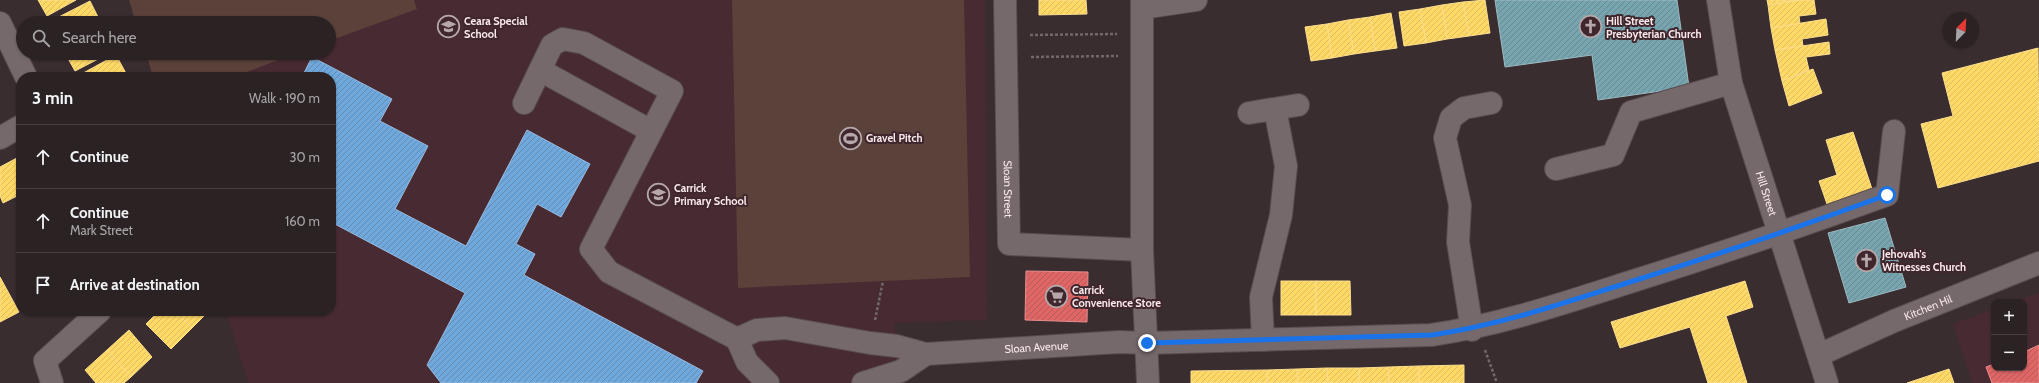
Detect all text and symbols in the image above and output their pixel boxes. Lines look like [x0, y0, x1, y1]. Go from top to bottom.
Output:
north arrow [1943, 12, 1979, 48]
school or university icon: Ceara Special School [436, 14, 462, 40]
place label: Ceara Special School [464, 14, 528, 41]
church icon: Hill Street Presbyterian Church [1577, 14, 1603, 40]
place label: Hill Street Presbyterian Church [1606, 14, 1702, 41]
search box [16, 16, 336, 60]
icon: search [30, 27, 52, 49]
text: Search here [62, 29, 137, 47]
text: 3 min [32, 88, 73, 108]
text: Walk · 190 m [249, 90, 320, 106]
sports icon: Gravel Pitch [838, 125, 864, 151]
place label: Gravel Pitch [866, 131, 922, 145]
icon: ahead [32, 146, 54, 168]
text: Continue [70, 148, 129, 166]
text: 30 m [290, 149, 320, 165]
street label: Sloan Street [1001, 160, 1016, 218]
street label: Hill Street [1753, 169, 1780, 218]
school or university icon: Carrick Primary School [646, 181, 672, 207]
place label: Carrick Primary School [674, 181, 747, 208]
route start [1878, 186, 1896, 204]
text: Continue [70, 204, 129, 222]
icon: ahead [32, 210, 54, 232]
text: 160 m [285, 213, 320, 229]
text: Mark Street [70, 222, 133, 238]
church icon: Jehovah's Witnesses Church [1854, 247, 1880, 273]
place label: Jehovah's Witnesses Church [1881, 247, 1966, 274]
icon: arrive [32, 274, 54, 296]
text: Arrive at destination [70, 276, 200, 294]
supermarket icon: Carrick Convenience Store [1044, 283, 1070, 309]
place label: Carrick Convenience Store [1072, 283, 1161, 310]
street label: Kitchen Hil [1902, 291, 1954, 323]
map controls [1991, 299, 2027, 371]
button: + [1991, 299, 2027, 335]
route end [1138, 334, 1156, 352]
button: − [1991, 335, 2027, 371]
street label: Sloan Avenue [1004, 338, 1069, 356]

